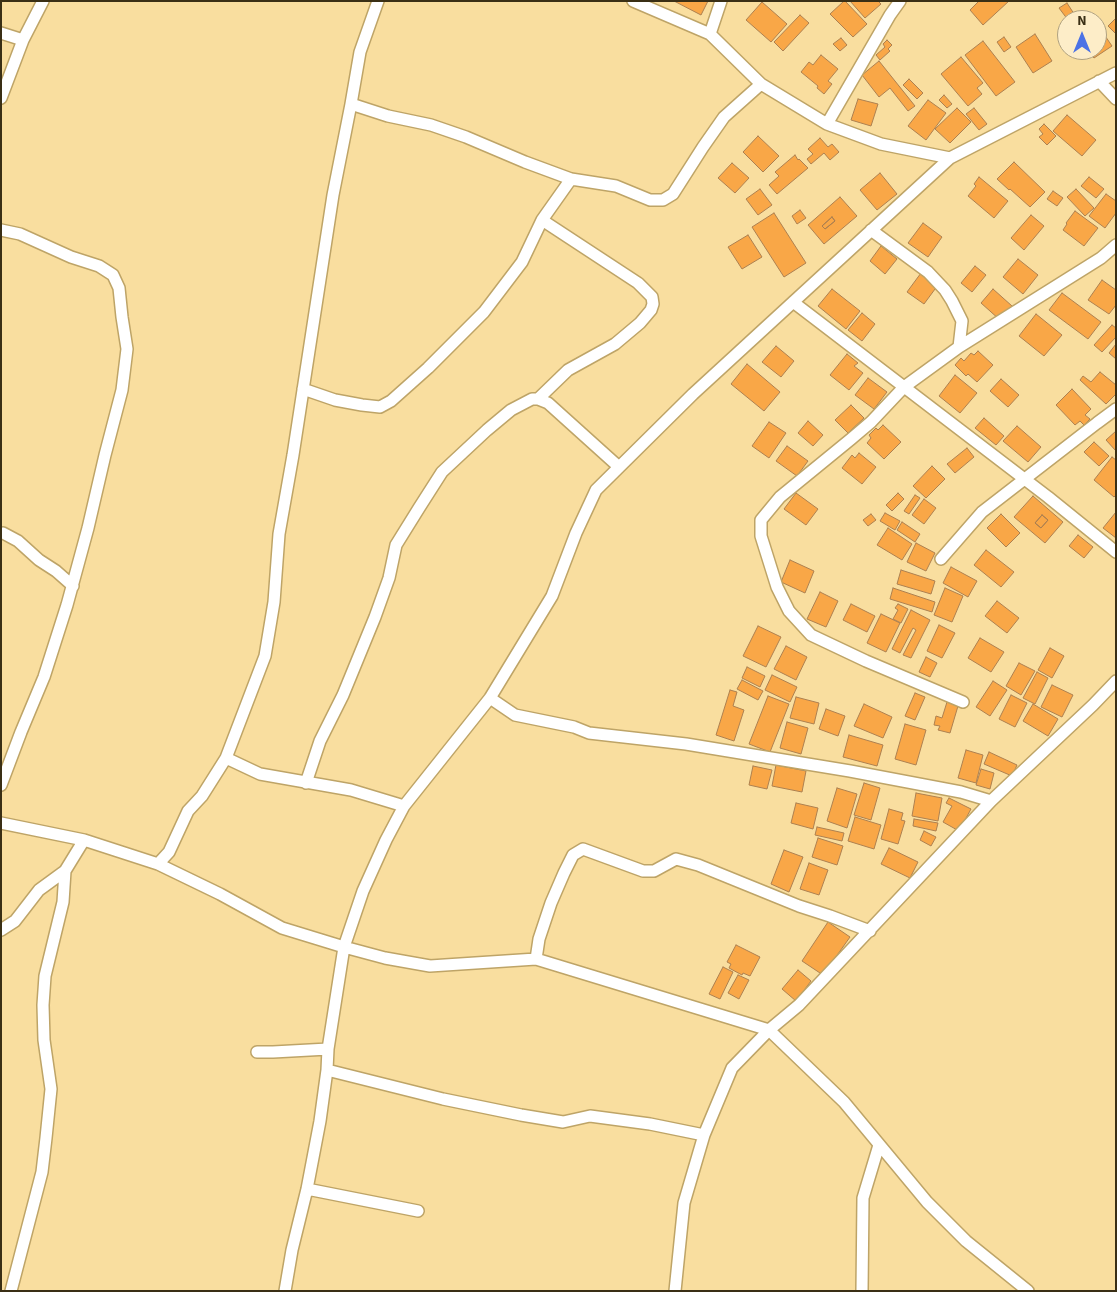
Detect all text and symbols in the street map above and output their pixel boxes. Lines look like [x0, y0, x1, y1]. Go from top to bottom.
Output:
north arrow [1057, 10, 1107, 60]
text: N [1077, 11, 1087, 31]

